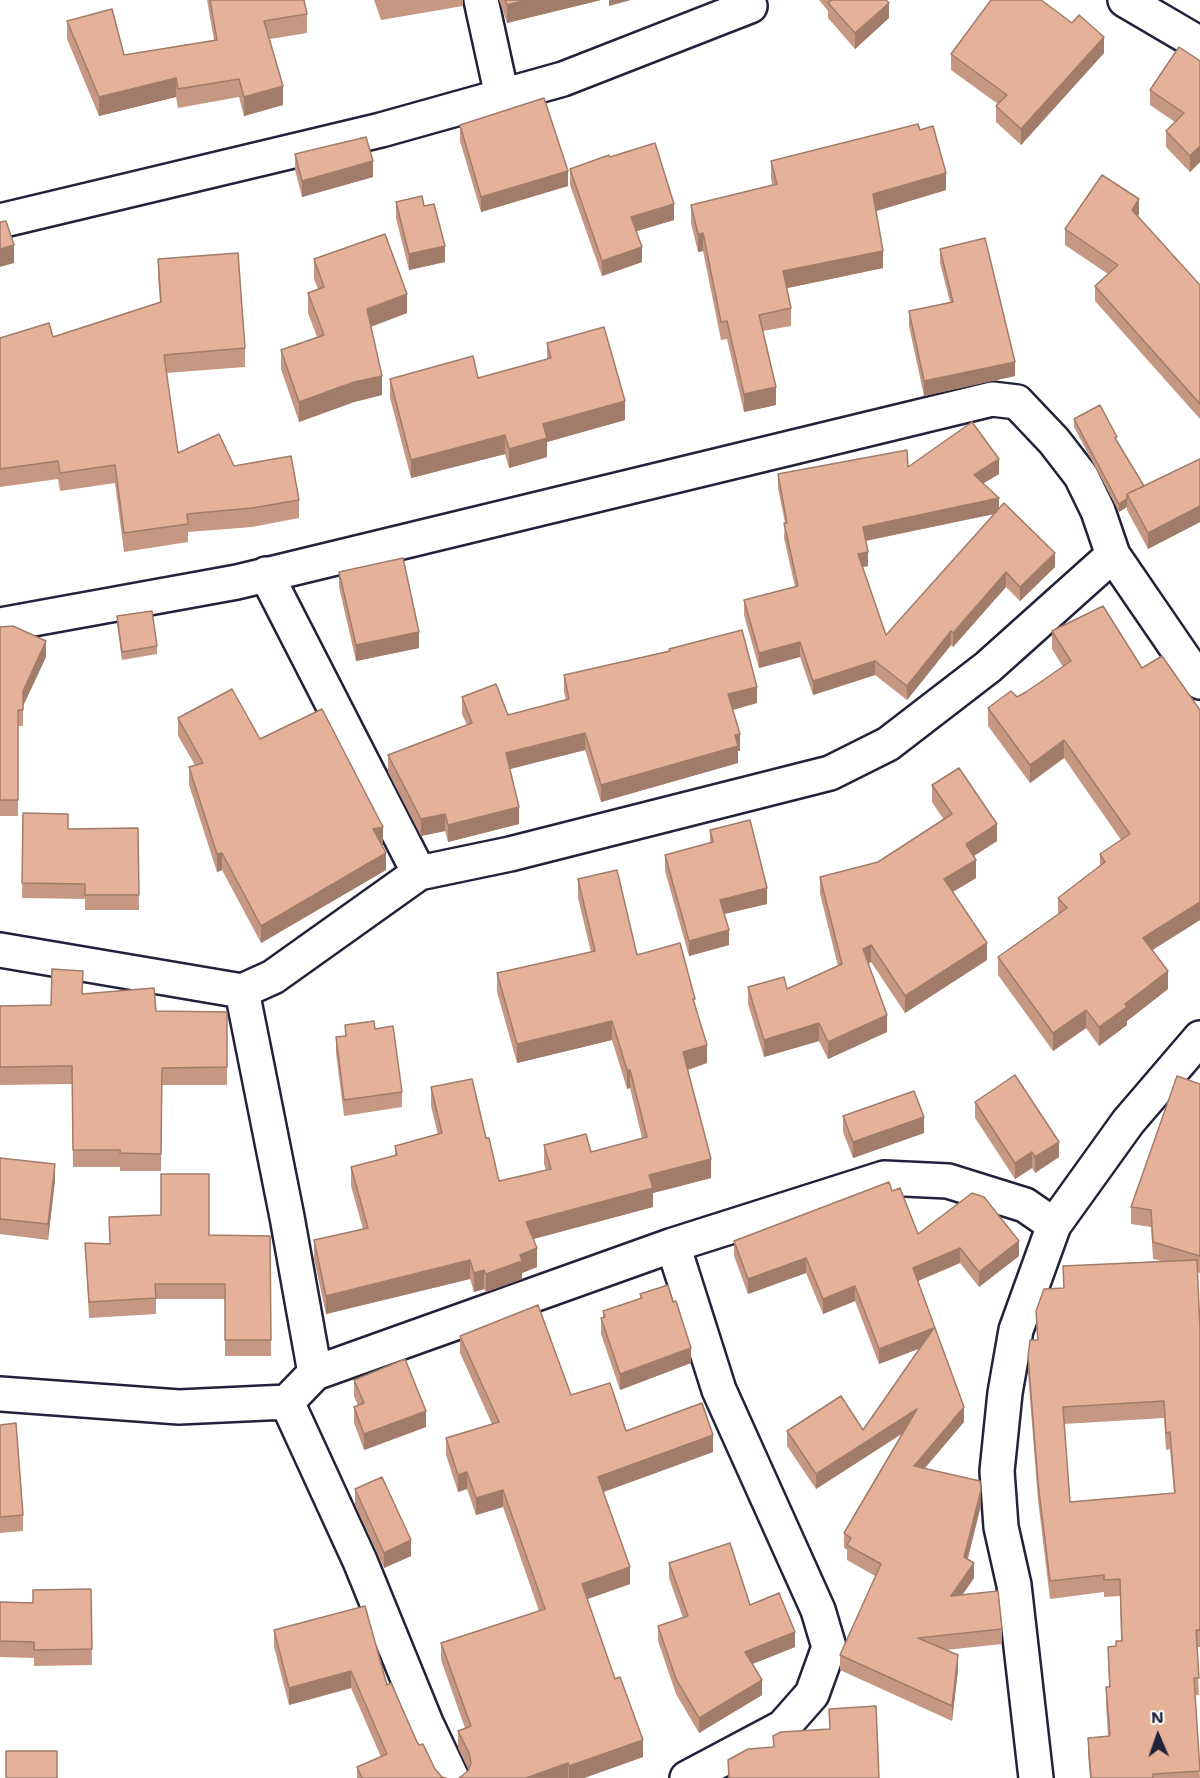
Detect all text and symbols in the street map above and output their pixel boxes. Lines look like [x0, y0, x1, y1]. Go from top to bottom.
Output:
north arrow [1128, 1706, 1188, 1766]
text: N [1151, 1707, 1164, 1728]

